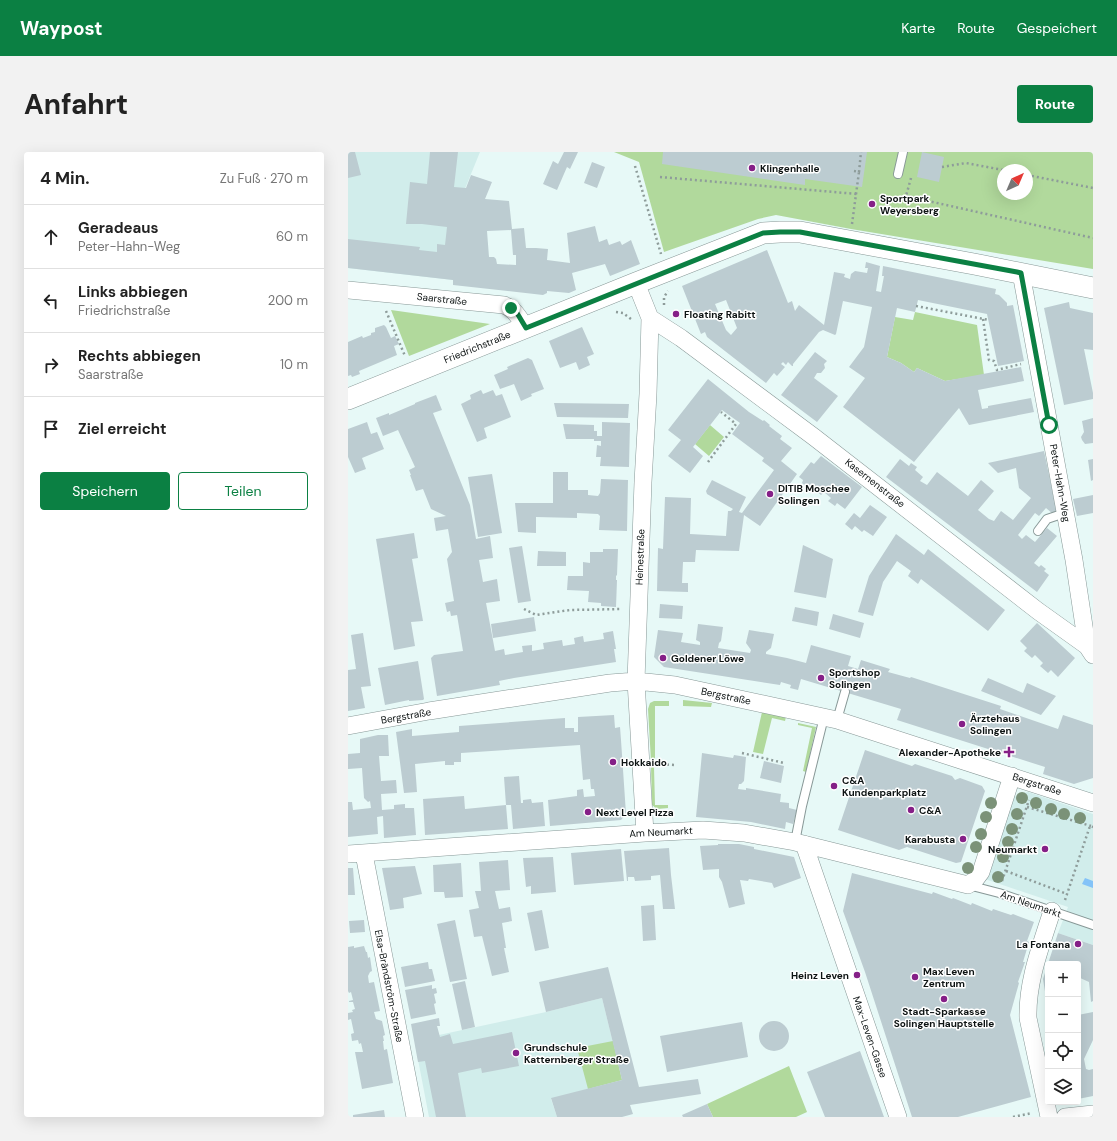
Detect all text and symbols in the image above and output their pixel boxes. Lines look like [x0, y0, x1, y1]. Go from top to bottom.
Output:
text: Waypost [20, 16, 103, 41]
text: Karte [901, 19, 935, 37]
text: Route [957, 19, 995, 37]
text: Gespeichert [1017, 19, 1097, 37]
button: Route [1017, 85, 1093, 123]
text: Anfahrt [24, 86, 128, 123]
place label: Klingenhalle [760, 162, 819, 175]
marker: Klingenhalle [747, 163, 757, 173]
north arrow [997, 164, 1033, 200]
text: 4 Min. [40, 167, 90, 189]
text: Zu Fuß · 270 m [220, 170, 308, 187]
place label: Sportpark Weyersberg [880, 192, 939, 217]
marker: Sportpark Weyersberg [867, 199, 877, 209]
text: Geradeaus [78, 218, 159, 238]
icon: ahead [40, 226, 62, 248]
text: 60 m [276, 228, 308, 245]
text: Peter-Hahn-Weg [78, 238, 180, 255]
text: Links abbiegen [78, 282, 188, 302]
icon: left [40, 290, 62, 312]
street label: Saarstraße [416, 290, 468, 308]
text: 200 m [268, 292, 308, 309]
route end [502, 299, 520, 317]
text: Friedrichstraße [78, 302, 170, 319]
place label: Floating Rabitt [684, 308, 756, 321]
marker: Floating Rabitt [671, 309, 681, 319]
street label: Friedrichstraße [442, 328, 513, 366]
text: Rechts abbiegen [78, 346, 201, 366]
icon: right [40, 354, 62, 376]
text: 10 m [280, 356, 308, 373]
text: Saarstraße [78, 366, 144, 383]
route start [1040, 416, 1058, 434]
icon: arrive [40, 418, 62, 440]
text: Ziel erreicht [78, 419, 167, 439]
street label: Peter-Hahn-Weg [1047, 443, 1073, 523]
street label: Kasernenstraße [842, 456, 908, 511]
button: Speichern [40, 472, 170, 510]
button: Teilen [178, 472, 308, 510]
place label: DITIB Moschee Solingen [778, 482, 850, 507]
marker: DITIB Moschee Solingen [765, 489, 775, 499]
street label: Heinestraße [633, 528, 647, 585]
place label: Goldener Löwe [671, 652, 744, 665]
marker: Goldener Löwe [658, 653, 668, 663]
place label: Sportshop Solingen [829, 666, 881, 691]
marker: Sportshop Solingen [816, 673, 826, 683]
street label: Bergstraße [700, 684, 753, 708]
street label: Bergstraße [380, 705, 432, 727]
place label: Ärztehaus Solingen [970, 712, 1020, 737]
marker: Ärztehaus Solingen [957, 719, 967, 729]
place label: Alexander-Apotheke [898, 746, 1001, 759]
marker: Alexander-Apotheke [1004, 747, 1014, 757]
place label: Hokkaido [621, 756, 667, 769]
marker: Hokkaido [608, 757, 618, 767]
street label: Bergstraße [1011, 770, 1064, 798]
place label: C&A Kundenparkplatz [842, 774, 926, 799]
marker: C&A Kundenparkplatz [829, 781, 839, 791]
place label: C&A [919, 804, 941, 817]
marker: C&A [906, 805, 916, 815]
place label: Next Level Pizza [596, 806, 674, 819]
marker: Next Level Pizza [583, 807, 593, 817]
street label: Am Neumarkt [629, 824, 693, 840]
place label: Karabusta [905, 833, 955, 846]
marker: Karabusta [958, 834, 968, 844]
place label: Neumarkt [988, 843, 1037, 856]
marker: Neumarkt [1040, 844, 1050, 854]
street label: Am Neumarkt [999, 888, 1063, 921]
street label: Elsa-Brändström-Straße [372, 929, 406, 1044]
place label: La Fontana [1016, 938, 1070, 951]
marker: La Fontana [1073, 939, 1083, 949]
map controls [1045, 961, 1081, 1105]
button: + [1045, 961, 1081, 997]
place label: Max Leven Zentrum [923, 965, 975, 990]
place label: Heinz Leven [791, 969, 849, 982]
marker: Heinz Leven [852, 970, 862, 980]
marker: Max Leven Zentrum [910, 972, 920, 982]
marker: Stadt-Sparkasse Solingen Hauptstelle [939, 994, 949, 1004]
street label: Max-Leven-Gasse [850, 995, 890, 1080]
button: − [1045, 997, 1081, 1033]
place label: Stadt-Sparkasse Solingen Hauptstelle [894, 1005, 994, 1030]
button: locate [1045, 1033, 1081, 1069]
place label: Grundschule Katternberger Straße [524, 1041, 629, 1066]
marker: Grundschule Katternberger Straße [511, 1048, 521, 1058]
button: layers [1045, 1069, 1081, 1105]

